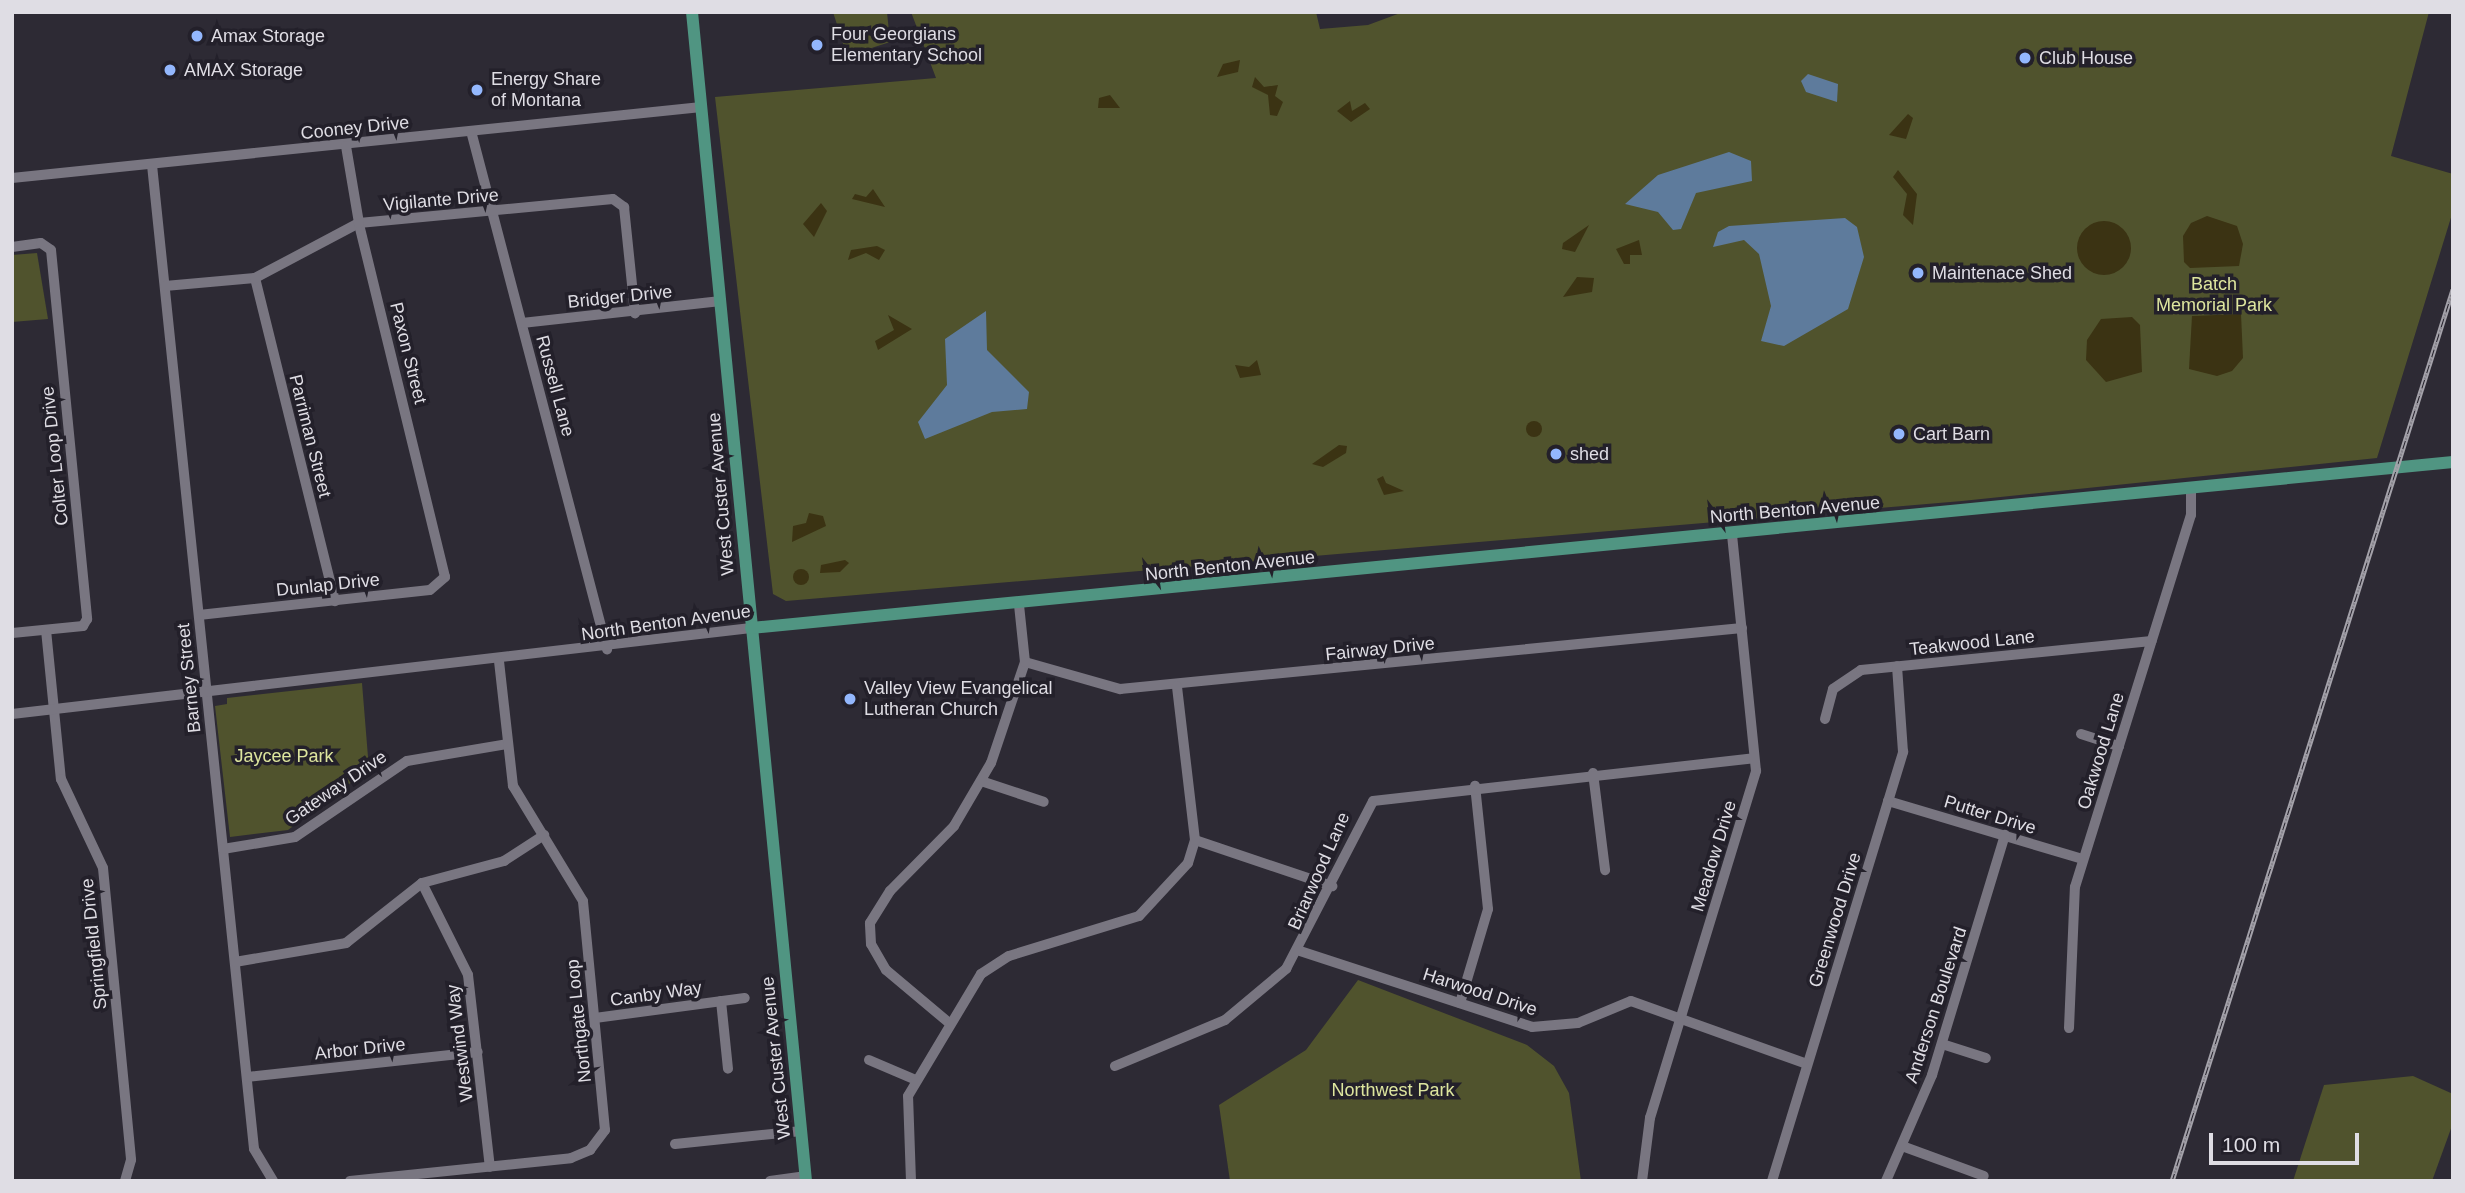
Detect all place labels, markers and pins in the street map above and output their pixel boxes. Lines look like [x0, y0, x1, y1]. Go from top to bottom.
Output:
place label: Four Georgians Elementary School [831, 24, 982, 66]
place label: Amax Storage [211, 25, 325, 47]
marker: Amax Storage [189, 28, 205, 44]
marker: Four Georgians Elementary School [809, 37, 825, 53]
place label: Club House [2039, 47, 2133, 69]
marker: Club House [2017, 50, 2033, 66]
place label: AMAX Storage [184, 59, 303, 81]
marker: AMAX Storage [162, 62, 178, 78]
place label: Energy Share of Montana [491, 69, 601, 112]
marker: Energy Share of Montana [469, 82, 485, 98]
place label: Maintenace Shed [1932, 262, 2072, 284]
marker: Maintenace Shed [1910, 265, 1926, 281]
place label: Cart Barn [1913, 423, 1990, 445]
marker: Cart Barn [1891, 426, 1907, 442]
place label: shed [1570, 443, 1609, 465]
marker: shed [1548, 446, 1564, 462]
place label: Valley View Evangelical Lutheran Church [864, 678, 1052, 720]
marker: Valley View Evangelical Lutheran Church [842, 691, 858, 707]

